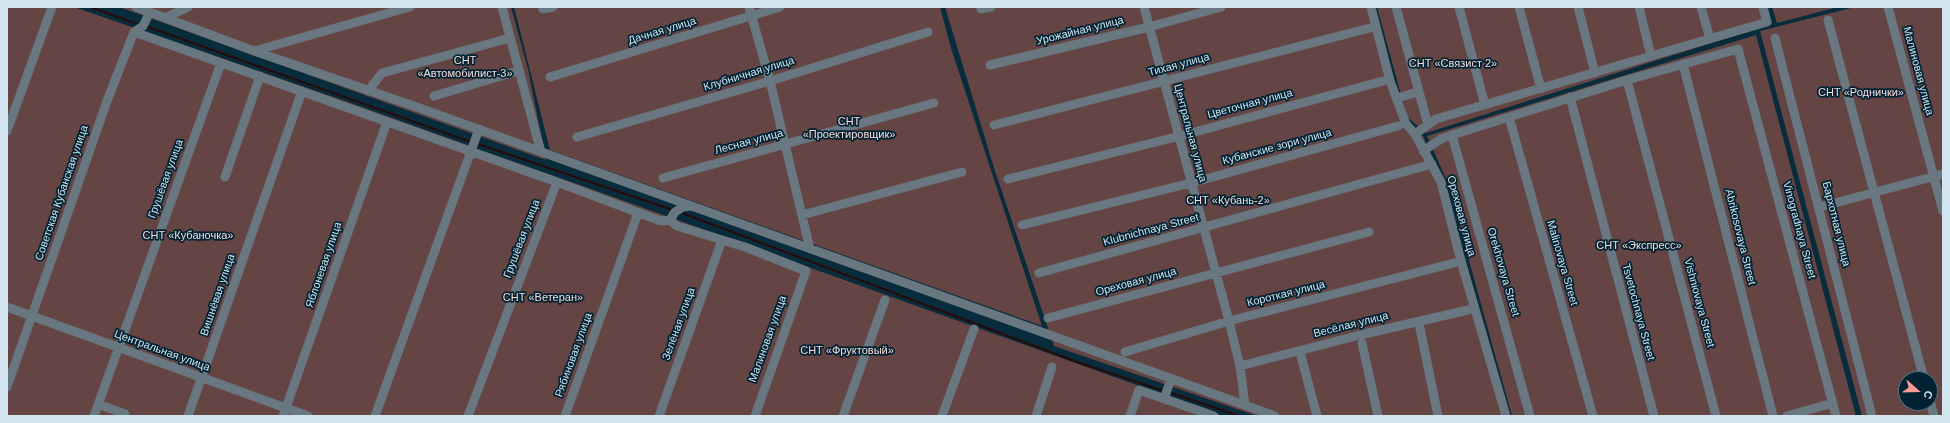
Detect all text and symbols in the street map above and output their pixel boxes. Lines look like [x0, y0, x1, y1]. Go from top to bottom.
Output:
street label: Дачная улица [626, 14, 698, 48]
street label: Урожайная улица [1035, 14, 1125, 48]
street label: Малиновая улица [1900, 25, 1936, 117]
street label: Тихая улица [1147, 50, 1211, 80]
park label: СНТ «Автомобилист-3» [417, 54, 513, 80]
street label: Клубничная улица [702, 54, 796, 94]
park label: СНТ «Связист 2» [1409, 57, 1497, 71]
street label: Центральная улица [1171, 82, 1209, 184]
street label: Цветочная улица [1206, 86, 1294, 122]
park label: СНТ «Роднички» [1818, 86, 1904, 100]
park label: СНТ «Проектировщик» [803, 115, 895, 141]
street label: Советская Кубанская улица [33, 124, 91, 262]
street label: Кубанские зори улица [1221, 126, 1333, 168]
street label: Лесная улица [713, 127, 785, 157]
street label: Грушёвая улица [146, 138, 186, 220]
street label: Ореховая улица [1444, 174, 1478, 258]
street label: Vinogradnaya Street [1780, 180, 1818, 280]
street label: Бархотная улица [1819, 180, 1853, 268]
street label: Abrikosovaya Street [1722, 188, 1758, 286]
park label: СНТ «Кубань-2» [1186, 194, 1270, 208]
street label: Грушёвая улица [501, 198, 543, 280]
street label: Klubnichnaya Street [1102, 211, 1200, 249]
street label: Malinovaya Street [1544, 219, 1580, 307]
street label: Яблоневая улица [303, 220, 345, 310]
street label: Orekhovaya Street [1484, 226, 1522, 318]
park label: СНТ «Кубаночка» [143, 229, 233, 243]
park label: СНТ «Экспресс» [1596, 239, 1682, 253]
street label: Вишнёвая улица [198, 252, 238, 338]
street label: Vishniovaya Street [1681, 257, 1717, 349]
street label: Tsvetochnaya Street [1619, 262, 1657, 362]
street label: Ореховая улица [1094, 265, 1178, 299]
street label: Короткая улица [1246, 278, 1326, 310]
street label: Зелёная улица [660, 286, 698, 362]
park label: СНТ «Ветеран» [503, 291, 583, 305]
street label: Малиновая улица [746, 294, 790, 384]
street label: Весёлая улица [1312, 309, 1390, 341]
street label: Рябиновая улица [553, 311, 595, 399]
street label: Центральная улица [112, 327, 212, 375]
park label: СНТ «Фруктовый» [800, 344, 894, 358]
north arrow [1898, 371, 1938, 411]
text: С [1921, 389, 1935, 401]

